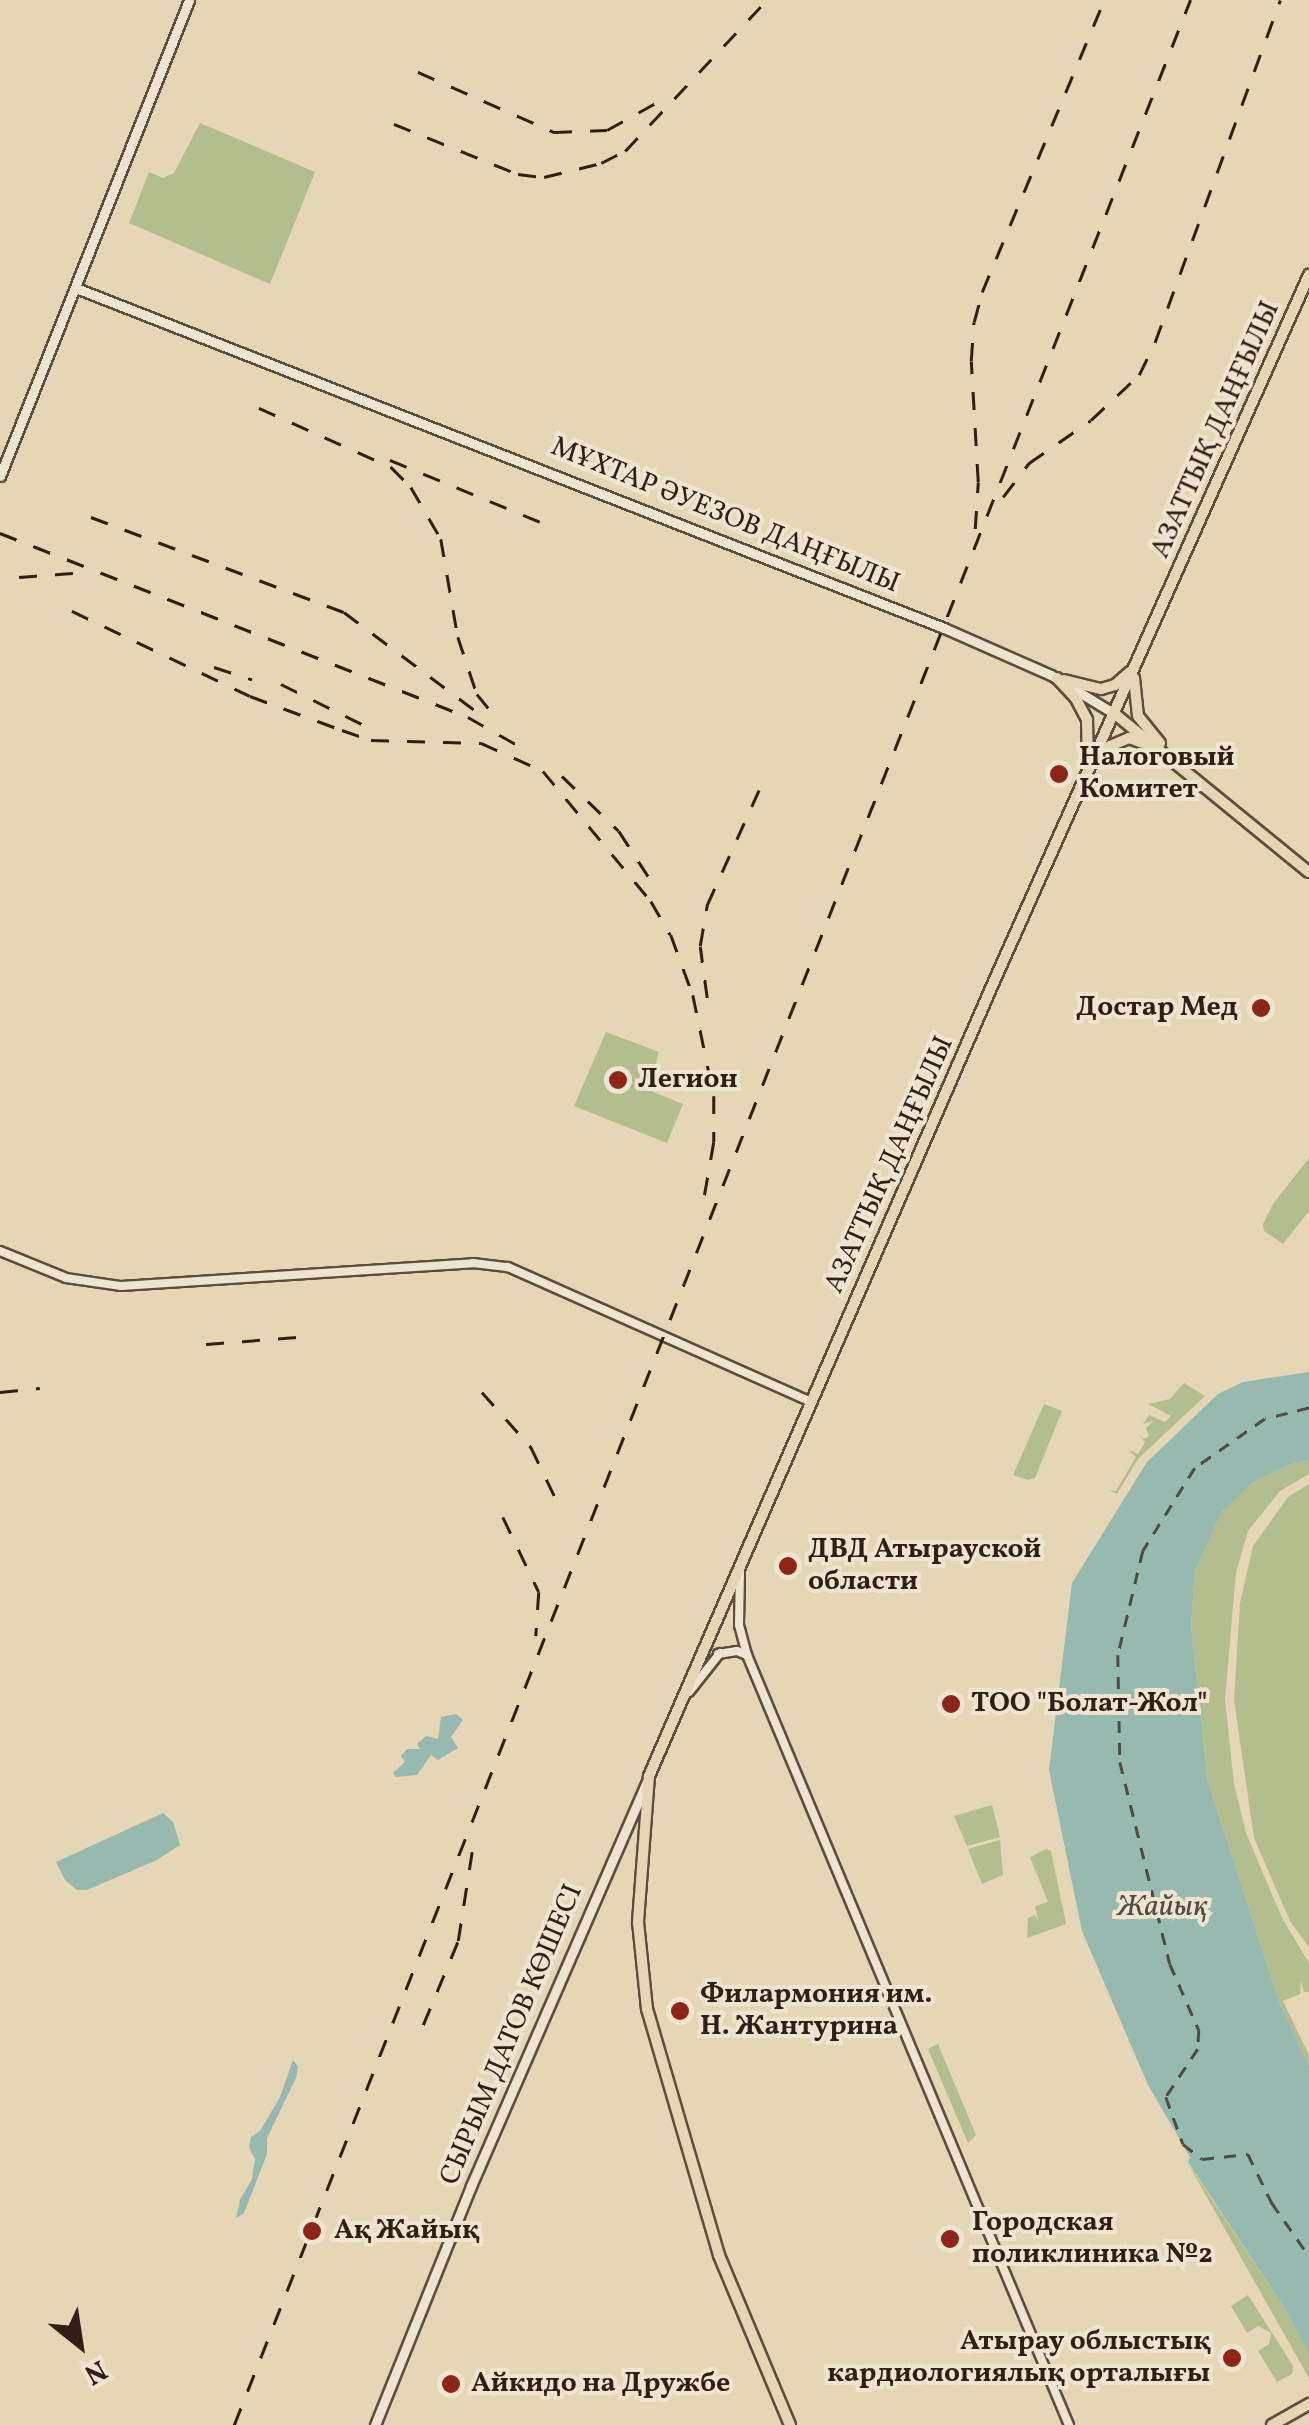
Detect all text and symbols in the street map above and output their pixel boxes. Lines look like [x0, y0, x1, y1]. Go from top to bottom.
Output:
street label: АЗАТТЫҚ ДАҢҒЫЛЫ [1144, 296, 1288, 564]
street label: МҰХТАР ӘУЕЗОВ ДАҢҒЫЛЫ [546, 431, 904, 601]
place label: Налоговый Комитет [1079, 741, 1235, 807]
marker: Налоговый Комитет [1048, 763, 1070, 785]
place label: Достар Мед [1076, 991, 1238, 1025]
marker: Достар Мед [1248, 995, 1274, 1021]
street label: АЗАТТЫҚ ДАҢҒЫЛЫ [818, 1031, 962, 1299]
place label: Легион [638, 1063, 738, 1097]
marker: Легион [607, 1069, 629, 1091]
place label: ДВД Атырауской области [808, 1533, 1041, 1599]
marker: ДВД Атырауской области [777, 1555, 799, 1577]
place label: ТОО "Болат-Жол" [971, 1687, 1208, 1721]
marker: ТОО "Болат-Жол" [940, 1693, 962, 1715]
street label: СЫРЫМ ДАТОВ КӨШЕСІ [433, 1880, 591, 2190]
water label: Жайық [1117, 1889, 1207, 1925]
place label: Филармония им. Н. Жантурина [700, 1978, 932, 2044]
marker: Филармония им. Н. Жантурина [669, 2000, 691, 2022]
place label: Городская поликлиника №2 [972, 2206, 1213, 2272]
place label: Ақ Жайық [334, 2214, 479, 2248]
marker: Ақ Жайық [299, 2218, 325, 2244]
marker: Городская поликлиника №2 [937, 2226, 963, 2252]
north arrow [30, 2295, 130, 2395]
place label: Атырау облыстық кардиологиялық орталығы [827, 2325, 1210, 2391]
marker: Атырау облыстық кардиологиялық орталығы [1219, 2345, 1245, 2371]
text: N [77, 2349, 114, 2393]
place label: Айкидо на Дружбе [471, 2367, 730, 2401]
marker: Айкидо на Дружбе [440, 2373, 462, 2395]

